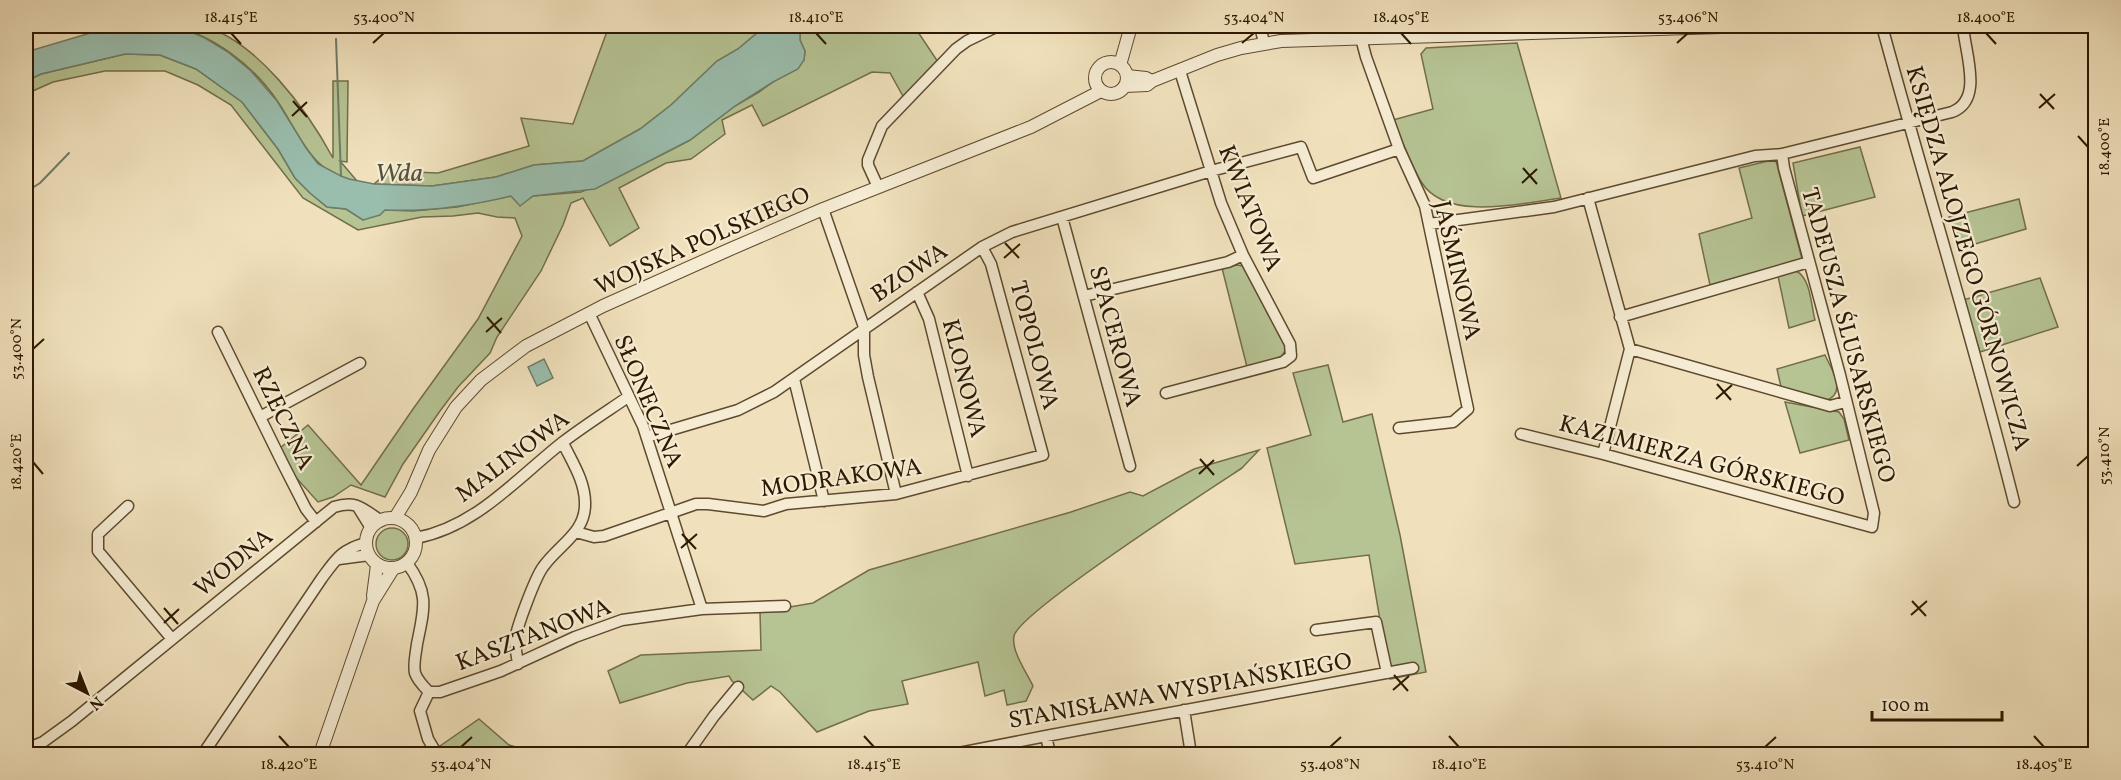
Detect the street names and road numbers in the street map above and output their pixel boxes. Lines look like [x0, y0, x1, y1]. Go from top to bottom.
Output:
street label: KSIĘDZA ALOJZEGO GÓRNOWICZA [1896, 62, 2038, 455]
street label: KWIATOWA [1208, 140, 1290, 277]
street label: WOJSKA POLSKIEGO [590, 179, 816, 305]
street label: TADEUSZA ŚLUSARSKIEGO [1791, 184, 1903, 487]
street label: JAŚMINOWA [1423, 197, 1489, 344]
street label: BZOWA [865, 235, 955, 312]
street label: SPACEROWA [1079, 262, 1149, 411]
street label: TOPOLOWA [1000, 277, 1067, 414]
street label: KLONOWA [932, 316, 994, 441]
street label: SŁONECZNA [604, 330, 690, 474]
street label: RZECZNA [243, 362, 322, 476]
street label: MALINOWA [449, 403, 577, 512]
street label: KAZIMIERZA GÓRSKIEGO [1555, 407, 1848, 516]
street label: MODRAKOWA [759, 451, 924, 507]
street label: WODNA [187, 521, 281, 606]
street label: KASZTANOWA [451, 591, 616, 681]
street label: STANISŁAWA WYSPIAŃSKIEGO [1006, 645, 1355, 739]

